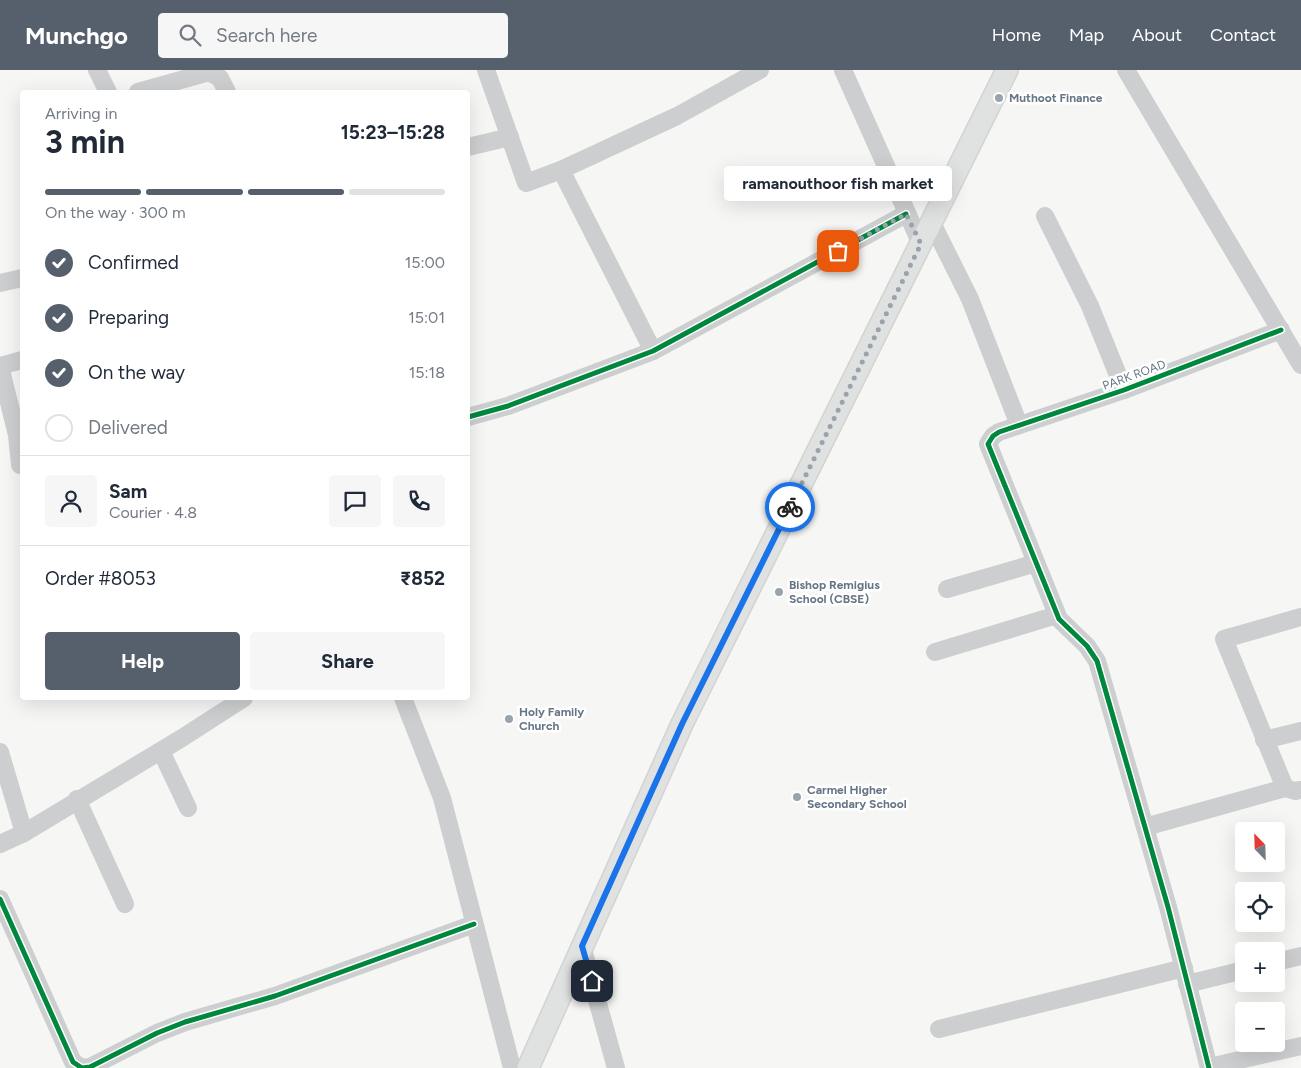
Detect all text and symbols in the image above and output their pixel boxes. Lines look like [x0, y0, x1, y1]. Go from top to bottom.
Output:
search box [158, 13, 508, 58]
text: Munchgo [25, 21, 128, 50]
icon: search [176, 21, 204, 49]
text: Search here [216, 24, 317, 47]
text: Home [992, 24, 1041, 46]
text: Map [1069, 24, 1104, 46]
text: About [1132, 24, 1182, 46]
text: Contact [1210, 24, 1276, 46]
place label: Muthoot Finance [1009, 91, 1103, 105]
marker: Muthoot Finance [993, 92, 1005, 104]
text: Arriving in [45, 104, 117, 123]
text: 15:23–15:28 [341, 121, 445, 144]
text: 3 min [45, 123, 125, 161]
callout: ramanouthoor fish market [724, 166, 952, 201]
text: ramanouthoor fish market [742, 174, 934, 193]
text: On the way · 300 m [45, 203, 186, 222]
pin [817, 230, 859, 272]
icon: bag [824, 237, 852, 265]
icon: check [45, 249, 73, 277]
text: Confirmed [88, 251, 179, 274]
text: 15:00 [405, 253, 445, 272]
icon: check [45, 304, 73, 332]
text: Preparing [88, 306, 169, 329]
text: 15:01 [408, 308, 445, 327]
street label: PARK ROAD [1101, 357, 1167, 393]
icon: check [45, 359, 73, 387]
text: On the way [88, 361, 185, 384]
text: 15:18 [409, 363, 445, 382]
text: Delivered [88, 416, 168, 439]
button: person [45, 475, 97, 527]
button: chat [329, 475, 381, 527]
button: phone [393, 475, 445, 527]
text: Sam [109, 480, 147, 503]
courier [765, 482, 815, 532]
icon: bike [776, 493, 804, 521]
text: Courier · 4.8 [109, 503, 197, 522]
text: Order #8053 [45, 567, 156, 590]
text: ₹852 [400, 567, 445, 590]
place label: Bishop Remigius School (CBSE) [789, 578, 880, 606]
marker: Bishop Remigius School (CBSE) [773, 586, 785, 598]
button: Help [45, 632, 240, 690]
button: Share [250, 632, 445, 690]
place label: Holy Family Church [519, 705, 584, 733]
marker: Holy Family Church [503, 713, 515, 725]
place label: Carmel Higher Secondary School [807, 783, 907, 811]
marker: Carmel Higher Secondary School [791, 791, 803, 803]
north arrow [1235, 822, 1285, 872]
map controls [1235, 822, 1285, 1052]
button: locate [1235, 882, 1285, 932]
button: + [1235, 942, 1285, 992]
pin [571, 960, 613, 1002]
icon: home [578, 967, 606, 995]
button: − [1235, 1002, 1285, 1052]

